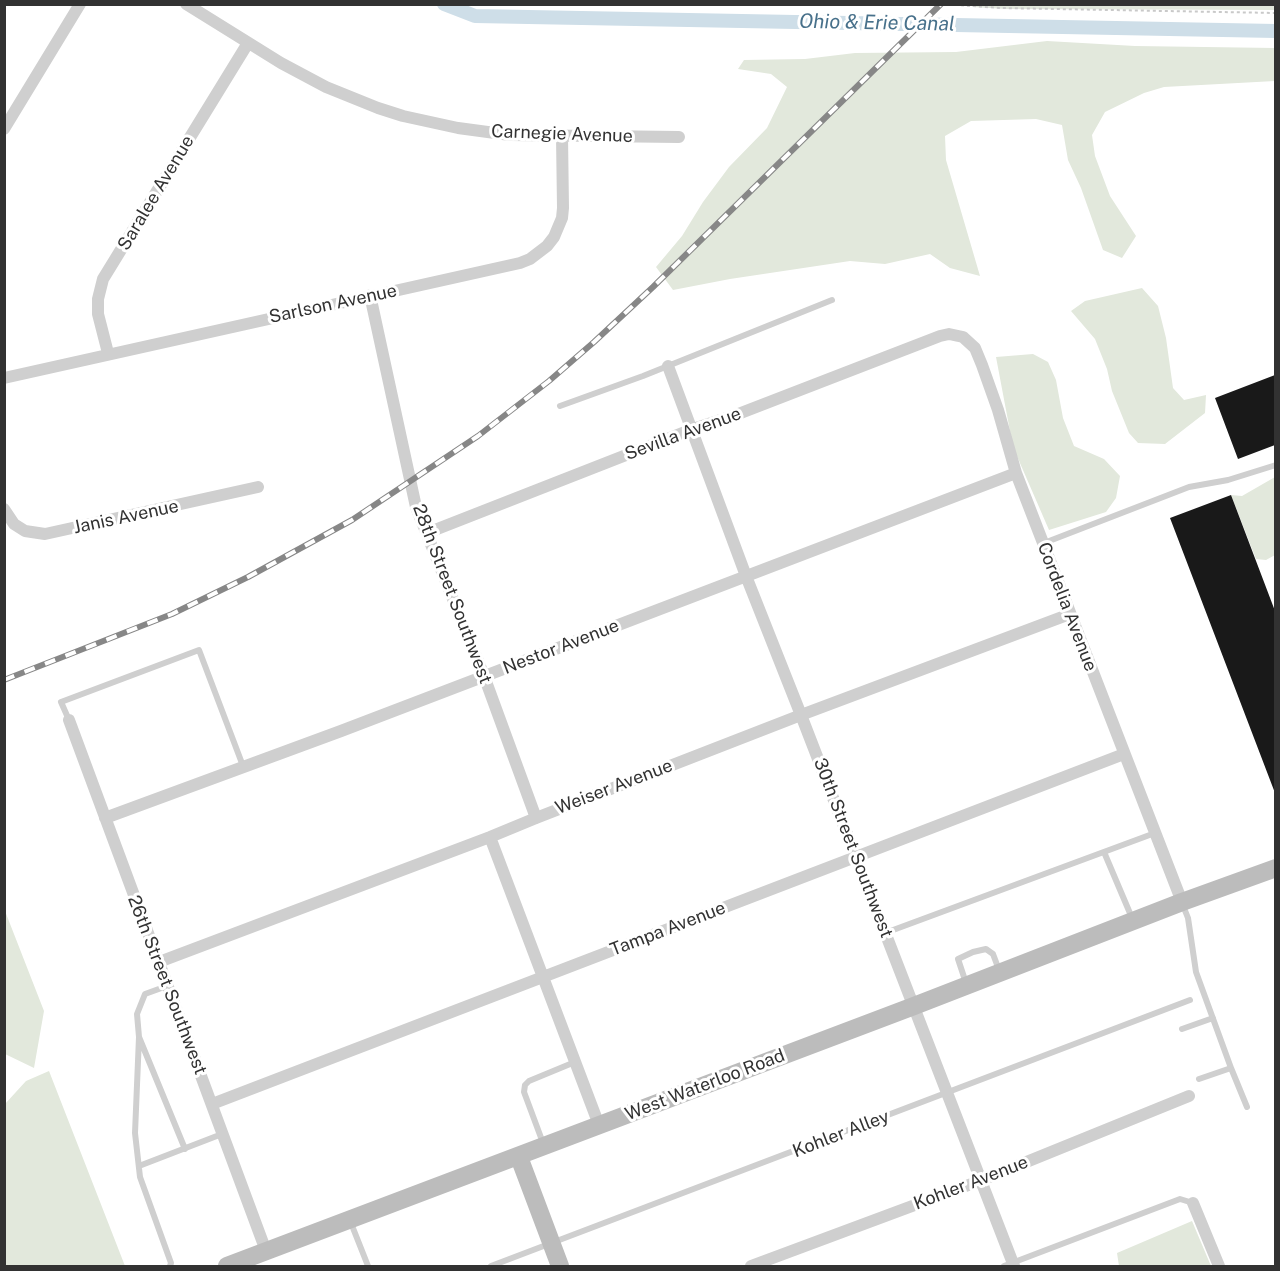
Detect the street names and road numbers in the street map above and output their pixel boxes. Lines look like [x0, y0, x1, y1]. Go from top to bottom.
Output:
street label: Carnegie Avenue [491, 121, 633, 147]
street label: Saralee Avenue [113, 132, 199, 254]
street label: Sarlson Avenue [267, 280, 399, 328]
street label: Sevilla Avenue [622, 403, 744, 465]
street label: Janis Avenue [71, 495, 181, 539]
street label: 28th Street Southwest [408, 501, 496, 687]
street label: Cordelia Avenue [1032, 539, 1102, 675]
street label: Nestor Avenue [500, 615, 622, 679]
street label: Weiser Avenue [552, 755, 676, 819]
street label: 30th Street Southwest [809, 755, 897, 941]
street label: 26th Street Southwest [123, 892, 211, 1078]
street label: Tampa Avenue [607, 897, 729, 961]
street label: West Waterloo Road [622, 1045, 788, 1125]
street label: Kohler Alley [790, 1106, 892, 1162]
street label: Kohler Avenue [911, 1151, 1031, 1215]

